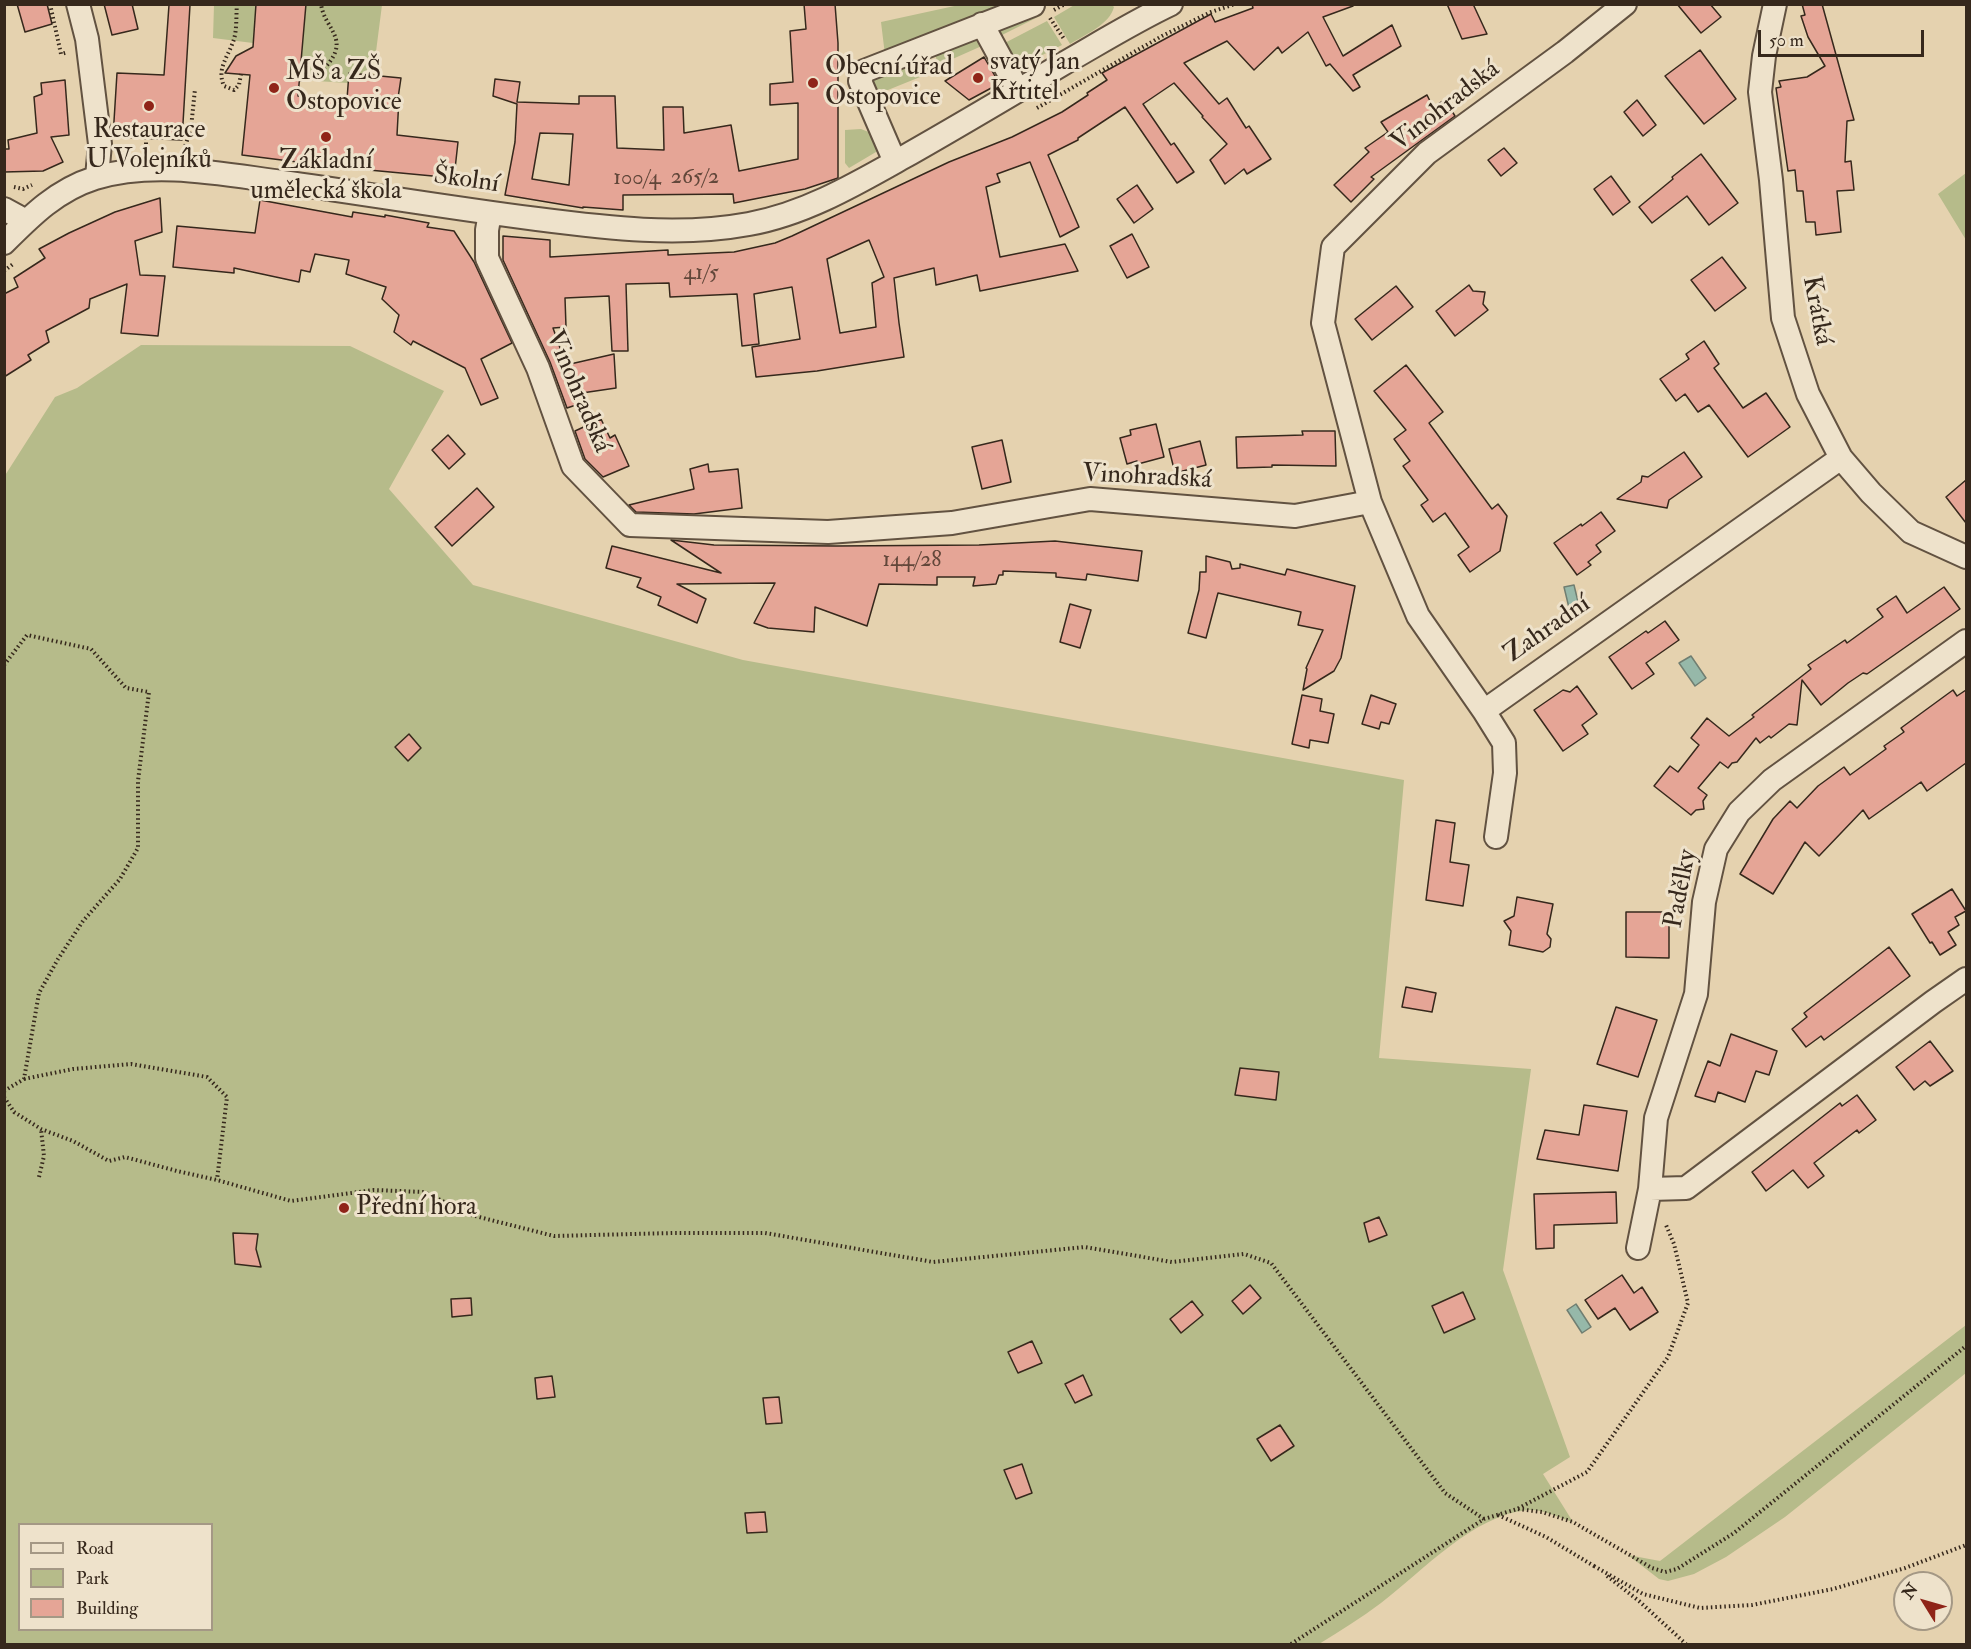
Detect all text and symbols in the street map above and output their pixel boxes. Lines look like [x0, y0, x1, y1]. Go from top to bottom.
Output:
scale bar [1761, 18, 1928, 56]
text: 50 m [1769, 29, 1804, 52]
place label: svatý Jan Křtitel [990, 47, 1080, 108]
place label: Obecní úřad Ostopovice [825, 52, 953, 113]
street label: Vinohradská [1385, 55, 1507, 159]
place label: MŠ a ZŠ Ostopovice [286, 57, 402, 118]
marker: svatý Jan Křtitel [971, 71, 985, 85]
marker: Obecní úřad Ostopovice [806, 76, 820, 90]
marker: MŠ a ZŠ Ostopovice [267, 81, 281, 95]
marker: Restaurace U Volejníků [142, 99, 156, 113]
place label: Restaurace U Volejníků [86, 115, 212, 176]
marker: Základní umělecká škola [319, 130, 333, 144]
place label: Základní umělecká škola [250, 146, 402, 207]
street label: Školní [431, 161, 501, 201]
house number: 265/2 [671, 165, 719, 191]
house number: 100/4 [613, 166, 661, 192]
house number: 41/5 [683, 261, 719, 287]
street label: Krátká [1794, 274, 1838, 348]
street label: Vinohradská [537, 326, 617, 458]
street label: Vinohradská [1081, 459, 1213, 497]
house number: 144/28 [882, 548, 942, 574]
street label: Zahradní [1499, 589, 1597, 671]
street label: Padělky [1659, 847, 1705, 931]
place label: Přední hora [356, 1192, 477, 1224]
marker: Přední hora [337, 1201, 351, 1215]
legend [18, 1523, 213, 1631]
text: Road [76, 1537, 114, 1560]
text: Park [76, 1567, 109, 1590]
north arrow [1893, 1571, 1953, 1631]
text: N [1898, 1580, 1923, 1603]
text: Building [76, 1597, 138, 1620]

